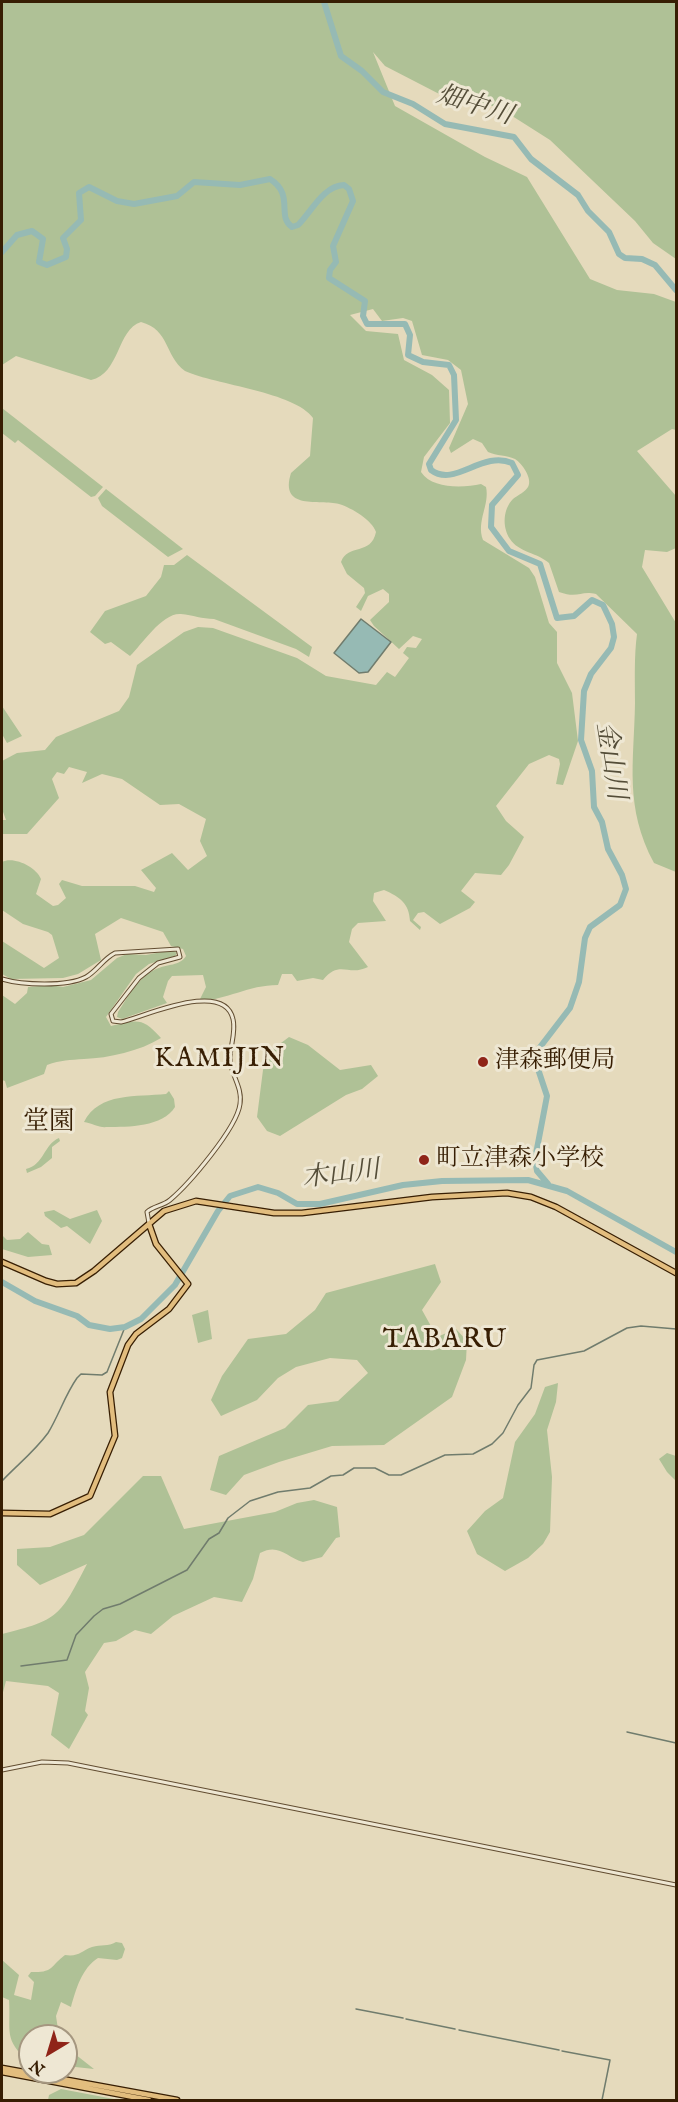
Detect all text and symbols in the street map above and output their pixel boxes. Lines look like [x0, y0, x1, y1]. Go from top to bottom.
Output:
water label: 畑中川 [432, 81, 516, 133]
water label: 金山川 [587, 720, 631, 802]
district label: KAMIJIN [154, 1044, 286, 1076]
place label: 津森郵便局 [495, 1048, 615, 1076]
marker: 津森郵便局 [476, 1055, 490, 1069]
district label: 堂園 [23, 1108, 75, 1140]
place label: 町立津森小学校 [436, 1146, 604, 1174]
marker: 町立津森小学校 [417, 1153, 431, 1167]
water label: 木山川 [300, 1156, 382, 1196]
district label: TABARU [383, 1325, 507, 1357]
north arrow [18, 2024, 78, 2084]
text: N [27, 2054, 50, 2079]

